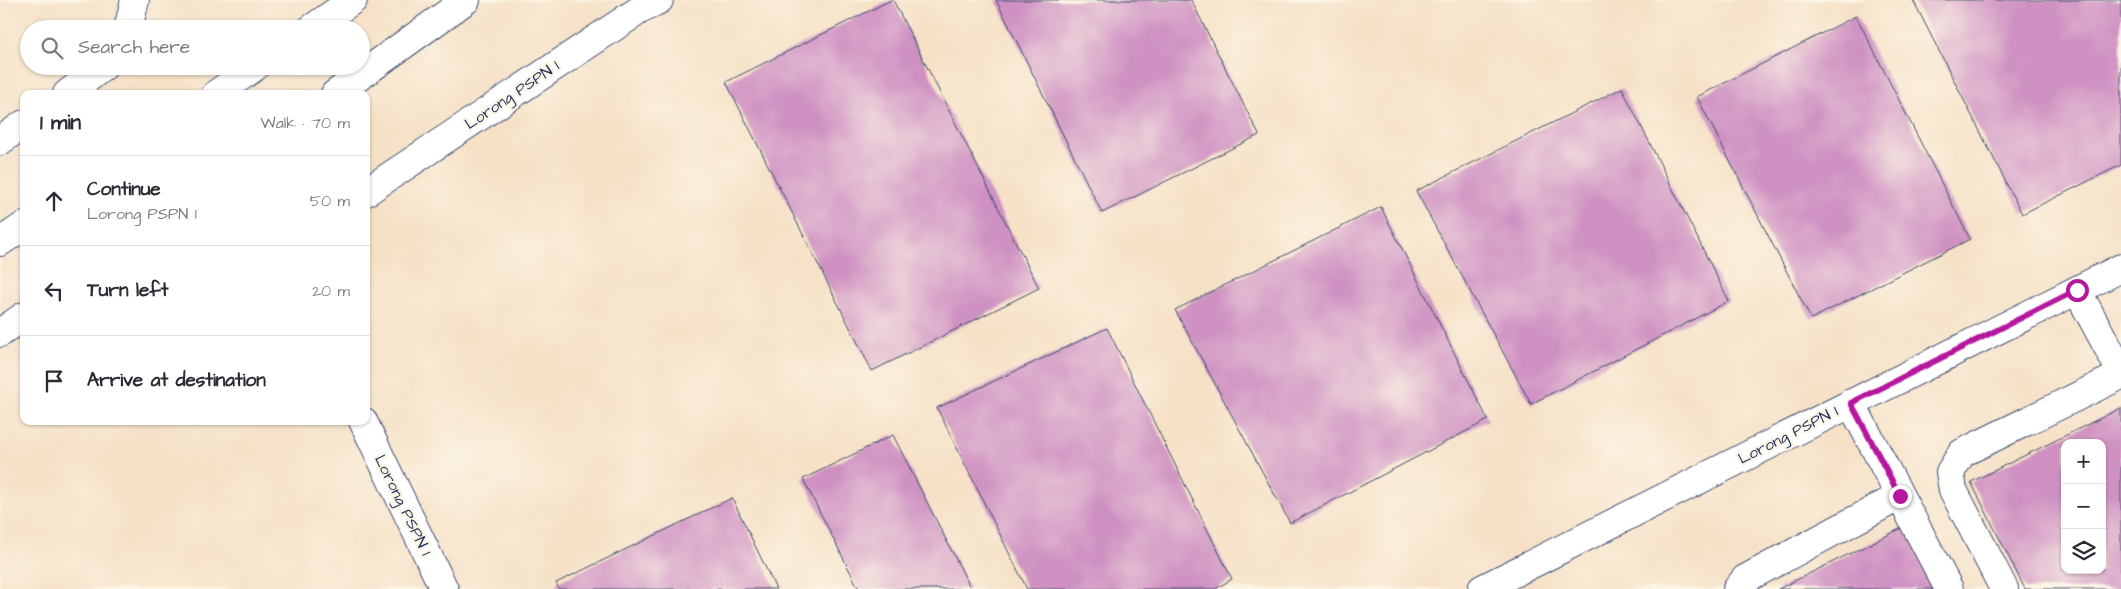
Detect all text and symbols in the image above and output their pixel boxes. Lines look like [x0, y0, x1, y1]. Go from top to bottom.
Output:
search box [20, 20, 370, 75]
icon: search [38, 34, 66, 62]
text: Search here [78, 34, 190, 61]
street label: Lorong PSPN 1 [460, 55, 564, 136]
text: 1 min [40, 108, 81, 137]
text: Walk · 70 m [261, 112, 350, 134]
text: Continue [87, 176, 161, 203]
icon: ahead [40, 187, 68, 215]
text: 50 m [310, 190, 350, 212]
text: Lorong PSPN 1 [87, 203, 197, 225]
icon: left [40, 277, 68, 305]
text: Turn left [87, 277, 168, 304]
route start [2066, 279, 2089, 302]
text: 20 m [312, 280, 350, 302]
icon: arrive [40, 367, 68, 395]
text: Arrive at destination [87, 367, 266, 394]
street label: Lorong PSPN 1 [1734, 400, 1842, 471]
map controls [2061, 439, 2106, 574]
button: + [2061, 439, 2106, 484]
street label: Lorong PSPN 1 [368, 451, 437, 560]
button: − [2061, 484, 2106, 529]
route end [1889, 485, 1912, 508]
button: layers [2061, 529, 2106, 574]

